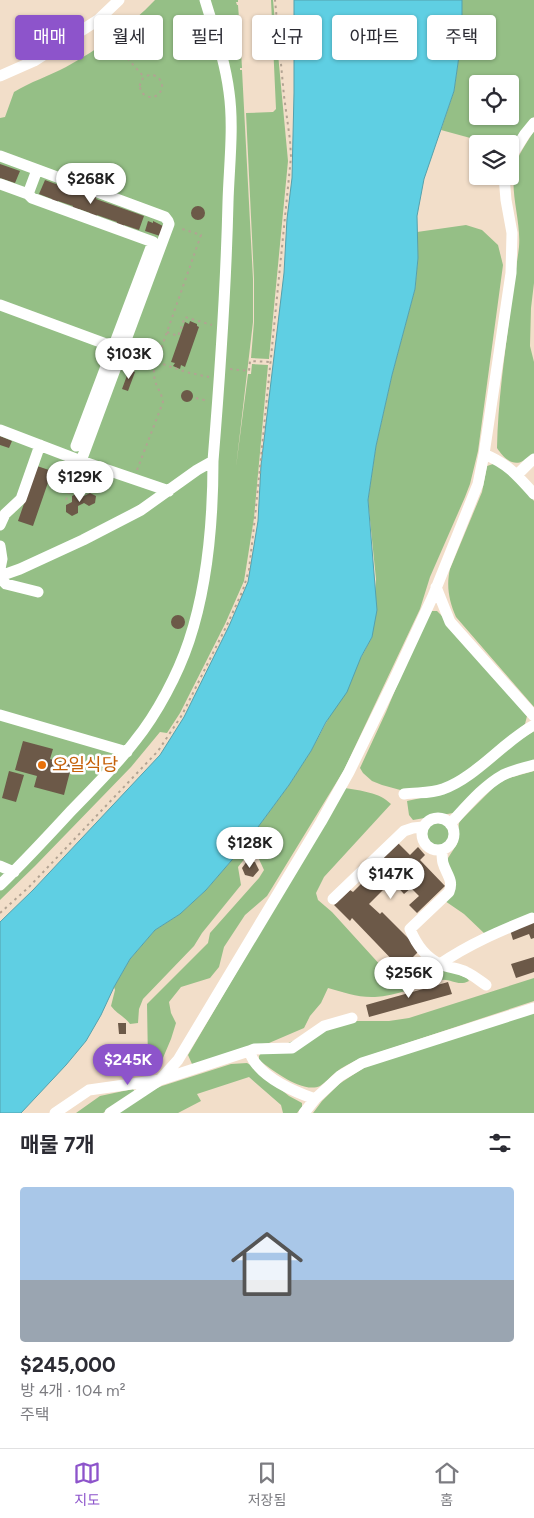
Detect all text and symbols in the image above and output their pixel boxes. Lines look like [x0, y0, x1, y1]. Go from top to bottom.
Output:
chip: 매매 [15, 15, 84, 60]
chip: 월세 [94, 15, 163, 60]
chip: 필터 [173, 15, 242, 60]
chip: 신규 [252, 15, 322, 60]
chip: 아파트 [332, 15, 417, 60]
chip: 주택 [427, 15, 496, 60]
map controls [469, 75, 519, 185]
button: locate [469, 75, 519, 125]
button: layers [469, 135, 519, 185]
pin: $268K [56, 162, 126, 205]
text: $268K [67, 169, 115, 188]
pin: $103K [94, 338, 164, 380]
text: $103K [106, 344, 152, 363]
pin: $129K [45, 460, 115, 503]
text: $129K [58, 467, 102, 486]
place label: 오일식당 [52, 754, 118, 776]
marker: 오일식당 [36, 759, 48, 771]
pin: $128K [215, 826, 285, 869]
text: $128K [227, 833, 273, 852]
pin: $147K [356, 858, 426, 900]
text: $147K [368, 864, 414, 883]
pin: $256K [374, 956, 444, 999]
text: $256K [385, 963, 433, 982]
pin: $245K [93, 1044, 163, 1086]
text: $245K [104, 1050, 152, 1069]
icon: filters [486, 1129, 514, 1157]
text: 매물 7개 [20, 1132, 95, 1157]
icon: home [222, 1219, 312, 1309]
text: $245,000 [20, 1352, 116, 1377]
text: 방 4개 · 104 m² [20, 1381, 125, 1400]
text: 주택 [20, 1405, 49, 1424]
tab: 지도 [73, 1459, 101, 1509]
tab: 저장됨 [248, 1459, 286, 1509]
tab: 홈 [433, 1459, 461, 1509]

